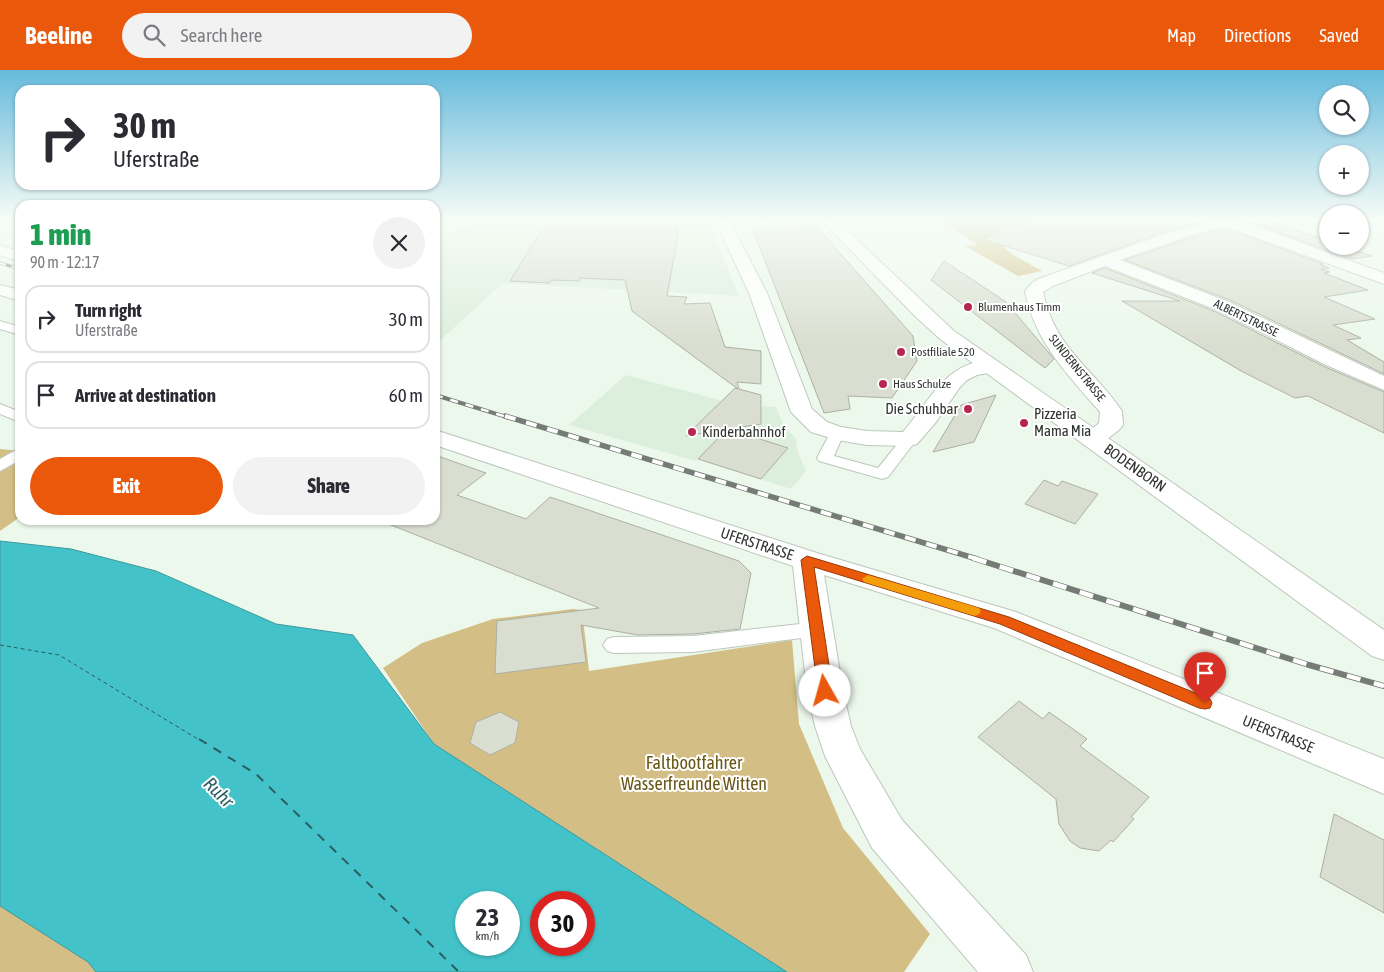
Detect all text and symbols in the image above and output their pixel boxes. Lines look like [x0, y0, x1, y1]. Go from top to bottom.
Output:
search box [122, 13, 472, 58]
icon: search [140, 21, 168, 49]
text: Beeline [25, 22, 92, 49]
text: Search here [180, 24, 262, 46]
text: Map [1167, 25, 1196, 46]
text: Directions [1224, 25, 1291, 46]
text: Saved [1319, 25, 1359, 46]
map controls [1319, 85, 1369, 255]
button: search [1319, 85, 1369, 135]
icon: right [30, 105, 95, 170]
text: 30 m [113, 105, 176, 145]
button: + [1319, 145, 1369, 195]
text: Uferstraße [113, 146, 199, 172]
button: − [1319, 205, 1369, 255]
text: 1 min [30, 217, 91, 251]
button: close [373, 217, 425, 269]
text: 90 m · 12:17 [30, 253, 100, 271]
street label: ALBERTSTRASSE [1211, 296, 1281, 340]
text: Turn right [75, 299, 142, 321]
place label: Blumenhaus Timm [978, 300, 1061, 314]
marker: Blumenhaus Timm [962, 301, 974, 313]
icon: right [32, 305, 60, 333]
text: 30 m [389, 308, 423, 330]
text: Uferstraße [75, 321, 138, 339]
street label: SUNDERNSTRASSE [1046, 332, 1108, 404]
place label: Postfiliale 520 [911, 345, 975, 359]
marker: Postfiliale 520 [895, 346, 907, 358]
place label: Haus Schulze [893, 377, 951, 391]
marker: Haus Schulze [877, 378, 889, 390]
icon: arrive [32, 381, 60, 409]
text: Arrive at destination [75, 384, 216, 406]
text: 60 m [389, 384, 423, 406]
place label: Die Schuhbar [885, 400, 959, 417]
marker: Die Schuhbar [962, 403, 974, 415]
place label: Pizzeria Mama Mia [1034, 405, 1091, 439]
marker: Pizzeria Mama Mia [1018, 417, 1030, 429]
place label: Kinderbahnhof [702, 423, 786, 440]
marker: Kinderbahnhof [686, 426, 698, 438]
street label: BODENBORN [1101, 440, 1170, 495]
button: Exit [30, 457, 223, 515]
button: Share [233, 457, 425, 515]
street label: UFERSTRASSE [719, 524, 796, 563]
pin [1184, 652, 1226, 703]
icon: arrive [1191, 659, 1219, 687]
position arrow [798, 664, 850, 716]
street label: UFERSTRASSE [1240, 712, 1317, 756]
park label: Faltbootfahrer Wasserfreunde Witten [621, 752, 767, 794]
water label: Ruhr [199, 772, 240, 813]
speed limit sign: 30 [530, 891, 595, 956]
text: 23 [476, 903, 499, 931]
text: km/h [476, 929, 499, 943]

